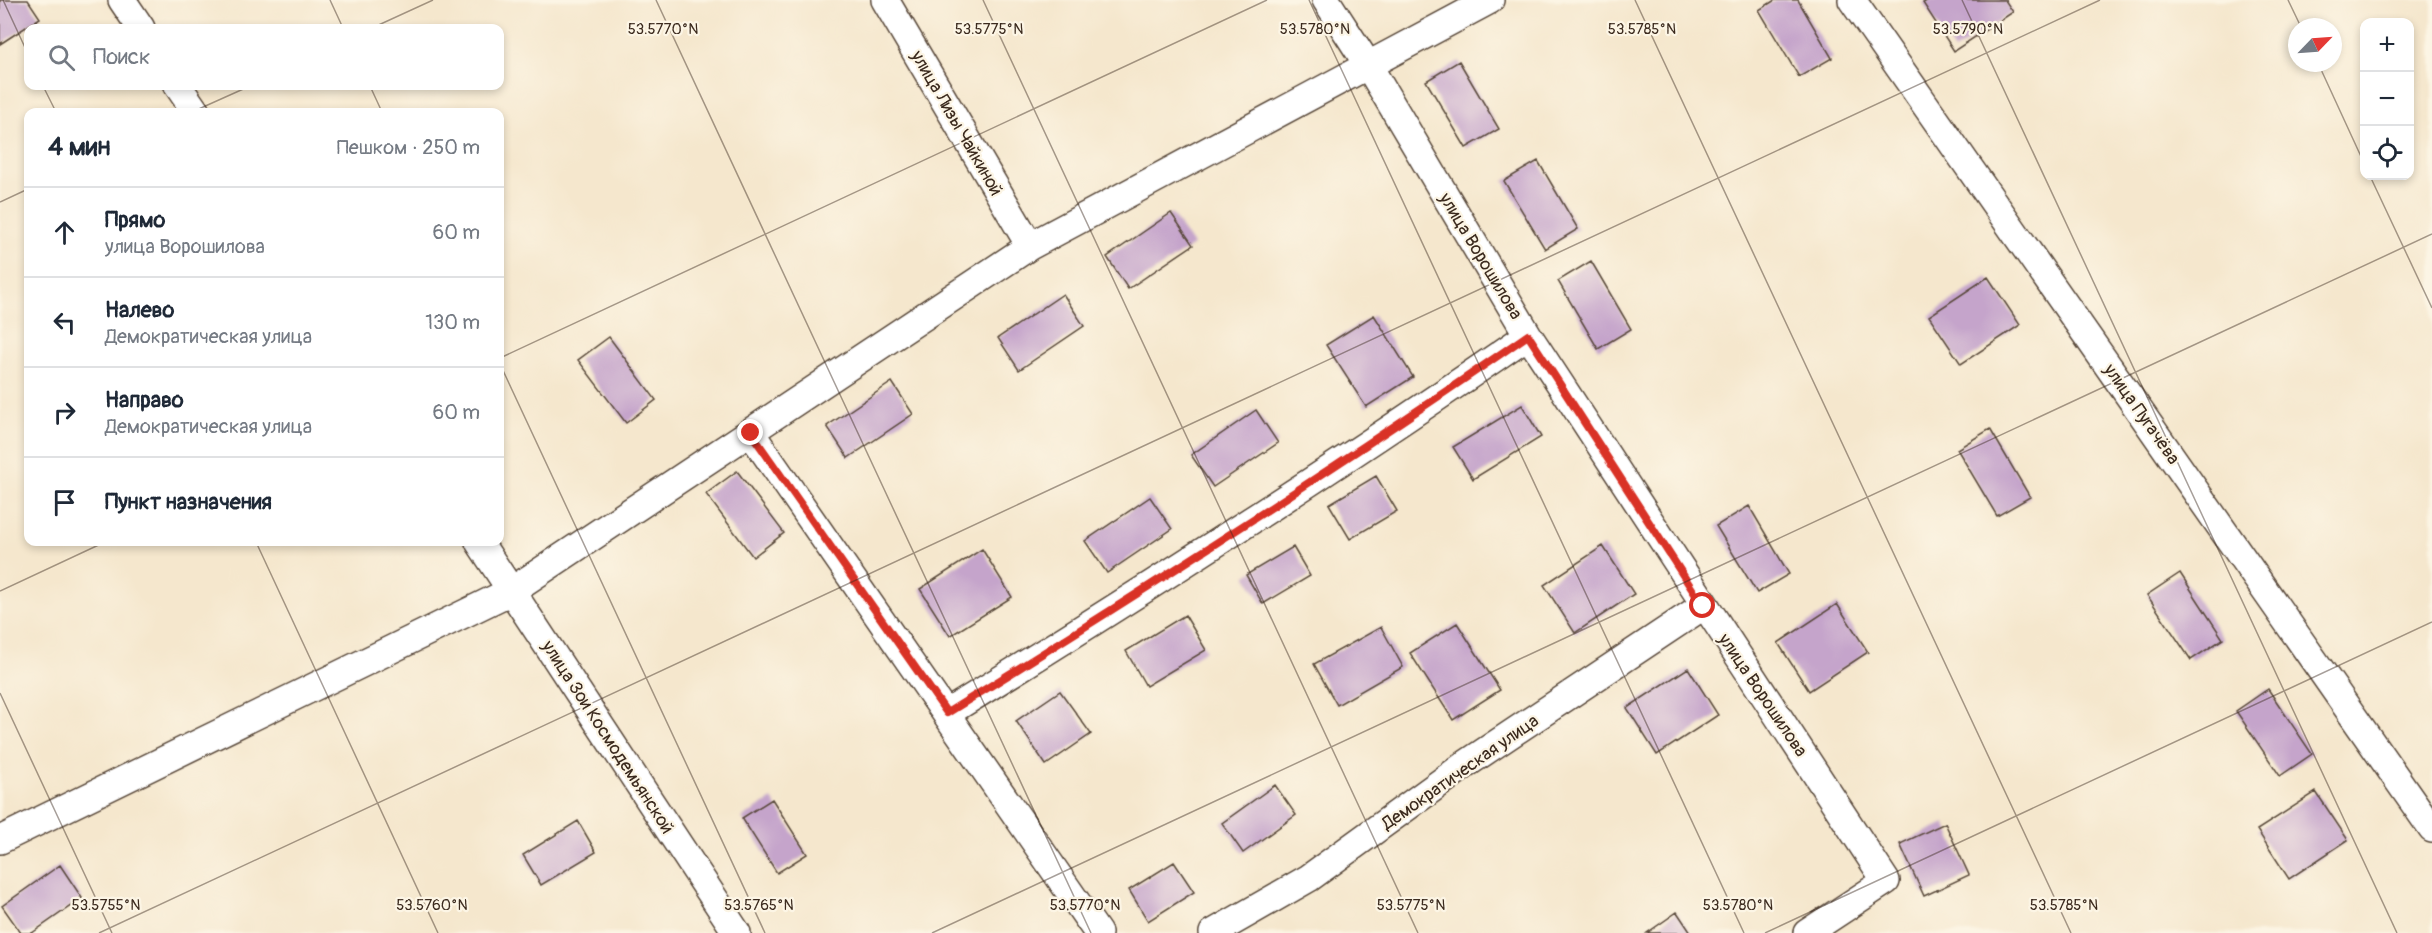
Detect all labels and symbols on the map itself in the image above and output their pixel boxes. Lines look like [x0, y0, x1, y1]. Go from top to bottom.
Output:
north arrow [2288, 18, 2342, 72]
text: 53.5770°N [628, 20, 698, 39]
text: 53.5775°N [955, 20, 1023, 39]
text: 53.5780°N [1280, 20, 1350, 39]
text: 53.5785°N [1608, 20, 1676, 39]
text: 53.5790°N [1933, 20, 2003, 39]
street label: улица Лизы Чайкиной [905, 46, 1008, 200]
street label: улица Ворошилова [1433, 188, 1527, 324]
street label: улица Пугачёва [2098, 359, 2185, 469]
route end [737, 419, 763, 445]
route start [1689, 592, 1715, 618]
street label: улица Ворошилова [1712, 628, 1812, 761]
street label: улица Зои Космодемьянской [536, 635, 679, 838]
street label: Демократическая улица [1377, 710, 1543, 836]
text: 53.5755°N [72, 896, 140, 915]
text: 53.5760°N [396, 896, 468, 915]
text: 53.5765°N [724, 896, 794, 915]
text: 53.5770°N [1050, 896, 1120, 915]
text: 53.5775°N [1377, 896, 1445, 915]
text: 53.5780°N [1703, 896, 1773, 915]
text: 53.5785°N [2030, 896, 2098, 915]

